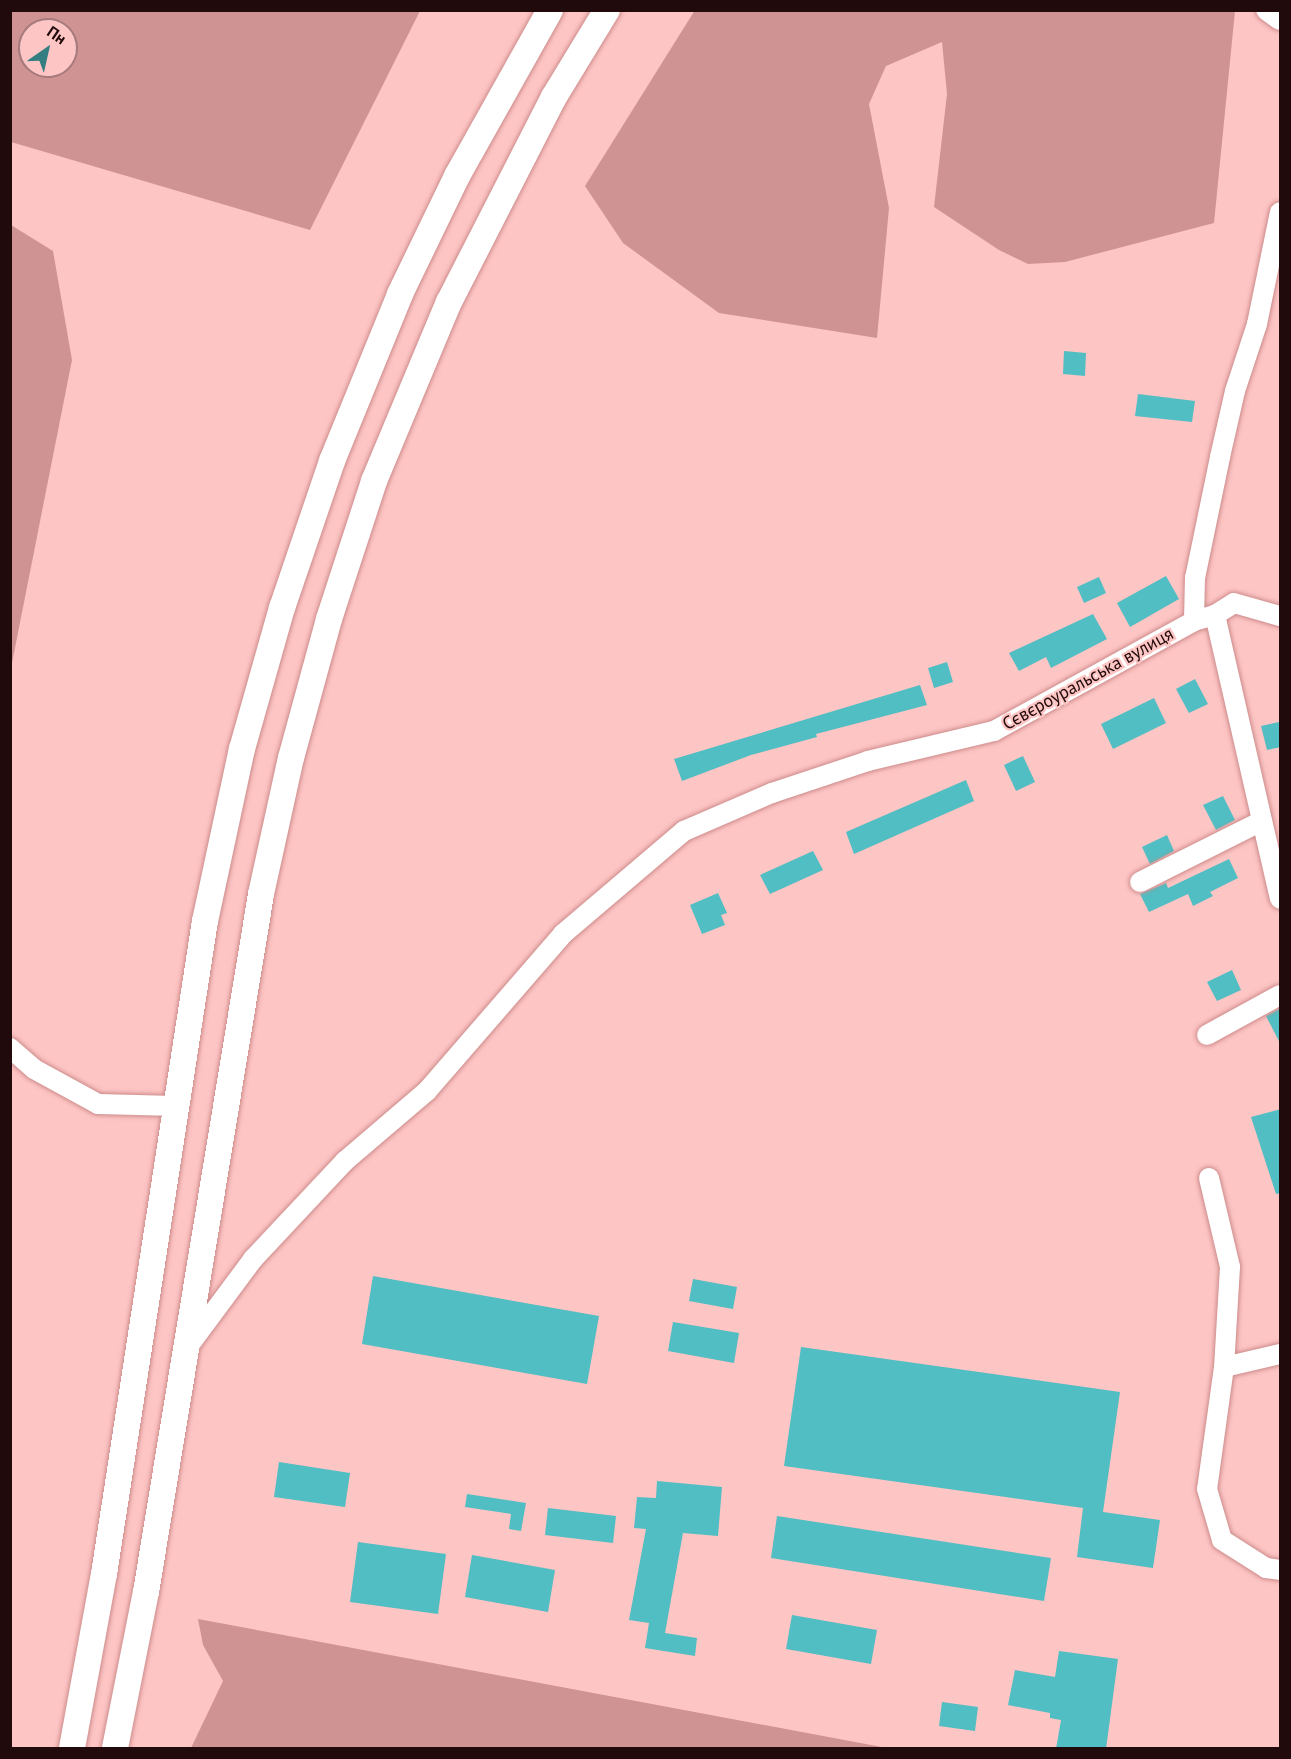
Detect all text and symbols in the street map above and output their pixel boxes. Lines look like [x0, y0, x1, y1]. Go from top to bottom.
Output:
north arrow [18, 18, 78, 78]
text: Пн [44, 21, 70, 48]
street label: Сєвєроуральська вулиця [999, 623, 1177, 735]

